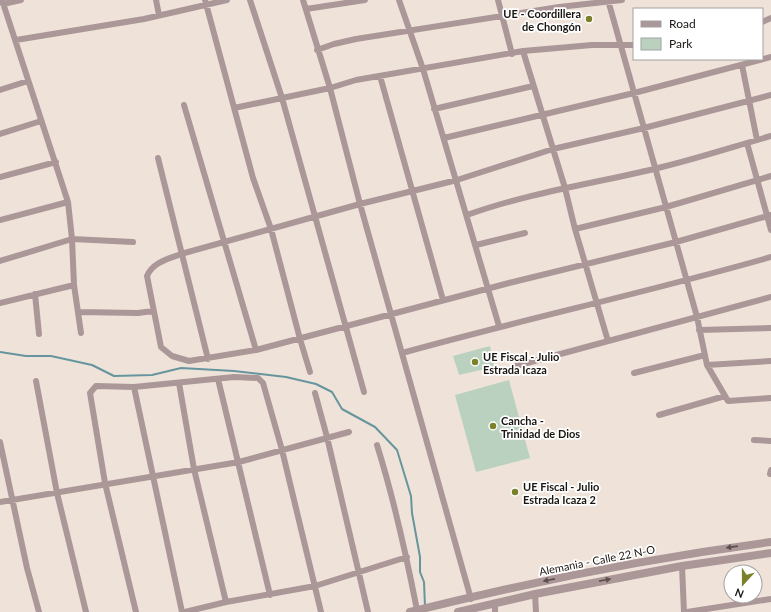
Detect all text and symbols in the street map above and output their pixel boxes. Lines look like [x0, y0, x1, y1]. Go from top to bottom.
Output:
place label: UE - Coordillera de Chongón [503, 7, 581, 33]
legend [633, 8, 763, 60]
marker: UE - Coordillera de Chongón [584, 14, 594, 24]
text: Road [669, 16, 696, 31]
text: Park [669, 36, 693, 51]
place label: UE Fiscal - Julio Estrada Icaza [483, 350, 559, 376]
marker: UE Fiscal - Julio Estrada Icaza [470, 357, 480, 367]
place label: Cancha - Trinidad de Dios [501, 414, 580, 440]
marker: Cancha - Trinidad de Dios [488, 421, 498, 431]
place label: UE Fiscal - Julio Estrada Icaza 2 [523, 480, 599, 506]
marker: UE Fiscal - Julio Estrada Icaza 2 [510, 487, 520, 497]
street label: Alemania - Calle 22 N-O [538, 542, 656, 578]
one-way arrow [726, 544, 738, 550]
north arrow [723, 564, 763, 604]
one-way arrow [599, 577, 611, 583]
one-way arrow [543, 578, 556, 584]
text: N [733, 586, 746, 601]

